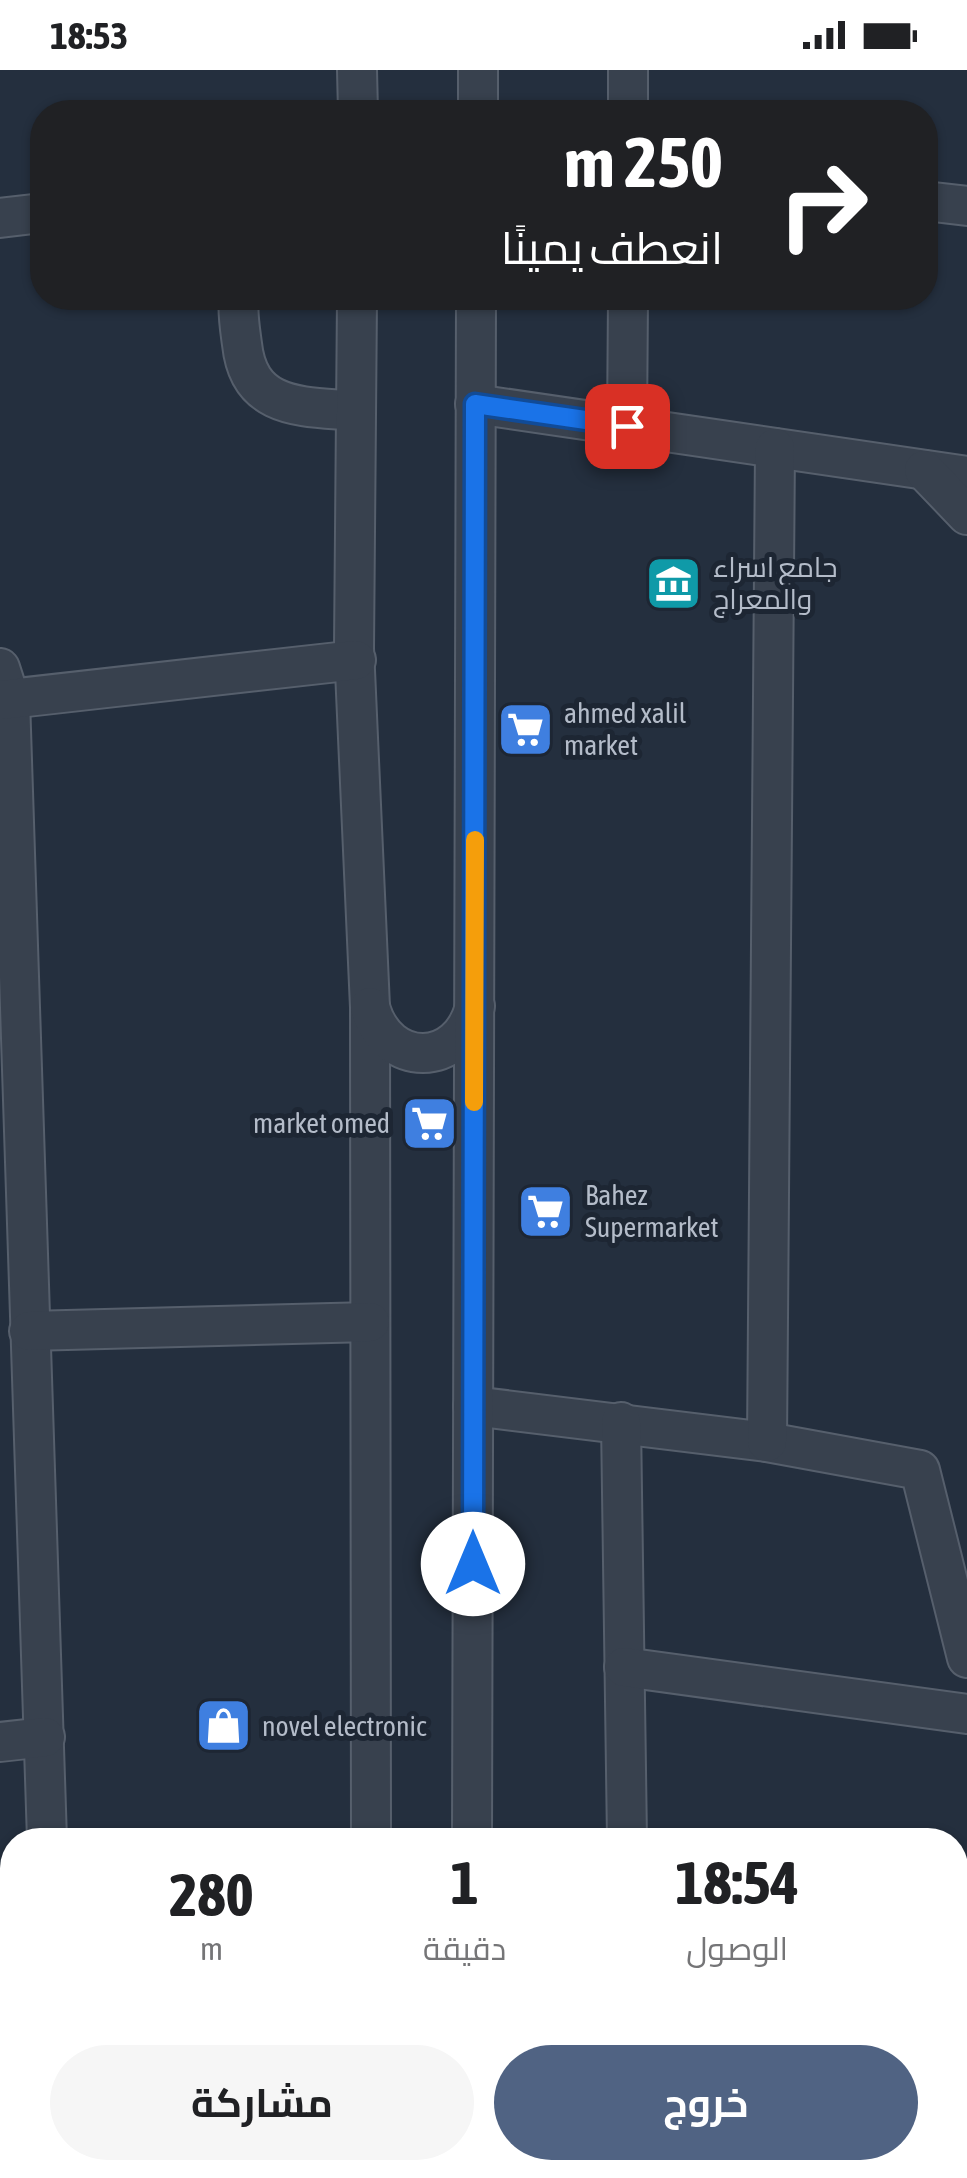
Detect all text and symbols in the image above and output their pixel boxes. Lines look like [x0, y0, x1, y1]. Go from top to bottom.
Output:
text: 18:53 [50, 14, 128, 57]
text: 250 m [564, 122, 723, 202]
icon: right [758, 140, 888, 270]
text: انعطف يمينًا [501, 222, 723, 274]
pin [585, 384, 670, 469]
icon: arrive [600, 399, 655, 454]
place label: جامع اسراء والمعراج [713, 551, 838, 618]
museum icon: جامع اسراء والمعراج [644, 553, 704, 613]
place label: ahmed xalil market [564, 697, 687, 761]
supermarket icon: ahmed xalil market [495, 699, 555, 759]
supermarket icon: market omed [399, 1093, 459, 1153]
place label: market omed [253, 1107, 390, 1139]
place label: Bahez Supermarket [585, 1179, 719, 1243]
supermarket icon: Bahez Supermarket [516, 1181, 576, 1241]
position arrow [421, 1512, 525, 1616]
shop icon: novel electronic [193, 1696, 253, 1756]
place label: novel electronic [262, 1710, 427, 1742]
text: 1 [450, 1848, 479, 1917]
text: 18:54 [675, 1848, 799, 1917]
text: 280 [169, 1860, 254, 1929]
text: m [200, 1930, 223, 1967]
text: دقيقة [423, 1930, 506, 1967]
text: الوصول [686, 1930, 788, 1967]
button: مشاركة [50, 2045, 474, 2160]
button: خروج [494, 2045, 918, 2160]

